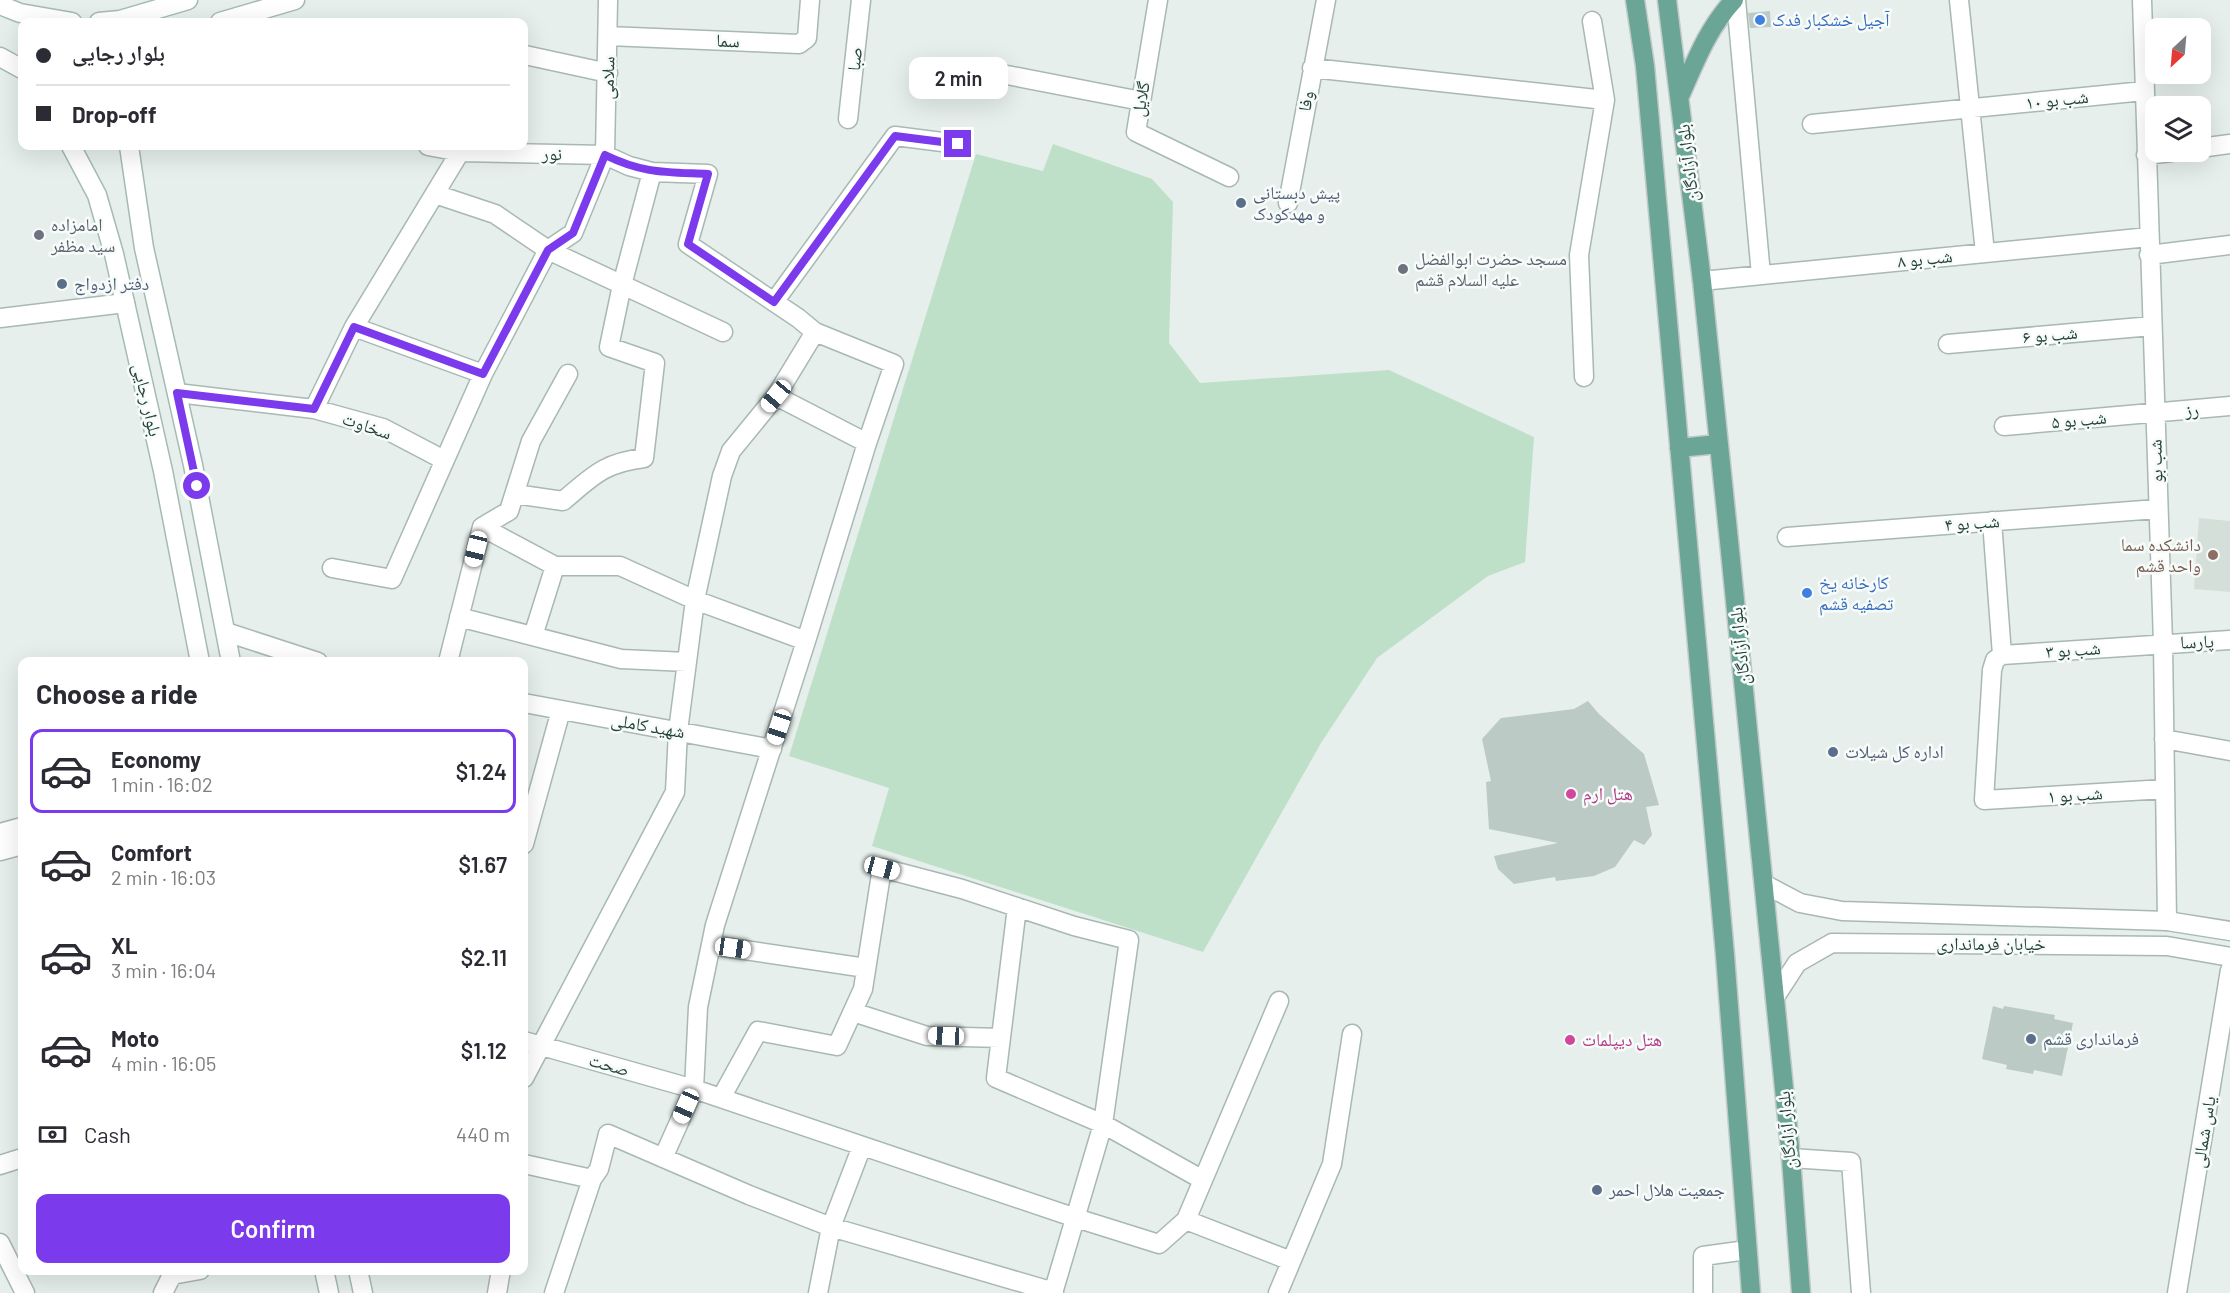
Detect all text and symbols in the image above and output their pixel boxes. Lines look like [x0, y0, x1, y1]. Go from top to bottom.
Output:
place label: آجیل خشکبار فدک [1772, 8, 1890, 31]
marker: آجیل خشکبار فدک [1753, 13, 1767, 27]
north arrow [2145, 18, 2211, 84]
map controls [2145, 18, 2211, 162]
street label: سما [716, 29, 740, 51]
text: بلوار رجایی [72, 39, 165, 65]
street label: صبا [842, 46, 867, 72]
street label: سلامی [596, 56, 619, 100]
callout: 2 min [908, 57, 1008, 99]
text: 2 min [935, 66, 982, 90]
street label: گلایل [1126, 79, 1155, 118]
street label: شب بو ۱۰ [2024, 85, 2090, 114]
street label: وفا [1292, 89, 1318, 113]
button: layers [2145, 96, 2211, 162]
text: Drop-off [72, 101, 156, 127]
street label: بلوار آزادگان [1671, 123, 1704, 203]
route end [944, 130, 971, 157]
street label: نور [541, 142, 562, 164]
place label: پیش دبستانی و مهدکودک [1253, 181, 1340, 224]
marker: پیش دبستانی و مهدکودک [1234, 196, 1248, 210]
place label: امامزاده سید مظفر [50, 213, 115, 256]
marker: امامزاده سید مظفر [32, 228, 46, 242]
street label: شب بو ۸ [1896, 244, 1954, 272]
place label: مسجد حضرت ابوالفضل علیه السلام قشم [1415, 247, 1567, 292]
marker: مسجد حضرت ابوالفضل علیه السلام قشم [1396, 262, 1410, 276]
place label: دفتر ازدواج [74, 272, 149, 296]
marker: دفتر ازدواج [55, 277, 69, 291]
street label: شب بو ۶ [2021, 321, 2078, 348]
street label: بلوار رجایی [128, 361, 167, 439]
car [758, 376, 794, 416]
street label: رز [2183, 397, 2200, 421]
street label: سخاوت [340, 406, 395, 444]
street label: شب بو ۵ [2050, 406, 2107, 433]
street label: شب بو [2144, 439, 2167, 483]
route start [183, 472, 210, 499]
street label: شب بو ۴ [1944, 509, 2000, 535]
car [463, 529, 489, 569]
place label: دانشکده سما واحد قشم [2121, 533, 2201, 578]
marker: دانشکده سما واحد قشم [2206, 548, 2220, 562]
place label: کارخانه یخ تصفیه قشم [1819, 571, 1893, 616]
marker: کارخانه یخ تصفیه قشم [1800, 586, 1814, 600]
street label: بلوار آزادگان [1724, 606, 1755, 686]
street label: پارسا [2180, 629, 2214, 654]
street label: شب بو ۳ [2045, 636, 2101, 662]
text: Choose a ride [36, 677, 198, 709]
car [765, 707, 793, 747]
street label: شهید کاملی [609, 708, 687, 743]
place label: اداره کل شیلات [1845, 740, 1944, 763]
icon: car [39, 744, 93, 798]
marker: اداره کل شیلات [1826, 745, 1840, 759]
text: Economy [111, 746, 201, 772]
text: $1.24 [456, 758, 507, 784]
text: 1 min · 16:02 [111, 772, 213, 796]
street label: شب بو ۱ [2047, 781, 2103, 807]
place label: هتل ارم [1583, 782, 1633, 806]
marker: هتل ارم [1564, 787, 1578, 801]
icon: car [39, 837, 93, 891]
text: Comfort [111, 839, 192, 865]
text: $1.67 [458, 851, 507, 877]
car [862, 855, 902, 881]
text: 2 min · 16:03 [111, 865, 216, 889]
icon: car [39, 930, 93, 984]
text: XL [111, 932, 137, 958]
street label: خیابان فرمانداری [1936, 932, 2046, 955]
car [714, 937, 752, 959]
text: $2.11 [461, 944, 507, 970]
text: 3 min · 16:04 [111, 958, 216, 982]
icon: car [39, 1023, 93, 1077]
text: Moto [111, 1025, 159, 1051]
car [928, 1026, 964, 1046]
place label: فرمانداری قشم [2043, 1027, 2139, 1051]
place label: هتل دیپلمات [1582, 1028, 1662, 1051]
marker: فرمانداری قشم [2024, 1032, 2038, 1046]
marker: هتل دیپلمات [1563, 1033, 1577, 1047]
text: $1.12 [461, 1037, 507, 1063]
street label: صحت [587, 1048, 632, 1080]
text: 4 min · 16:05 [111, 1051, 216, 1075]
car [670, 1086, 702, 1126]
street label: بلوار آزادگان [1772, 1090, 1801, 1170]
street label: یاس شمالی [2186, 1094, 2221, 1170]
icon: cash [36, 1118, 69, 1151]
text: Cash [84, 1121, 131, 1147]
text: 440 m [456, 1122, 510, 1146]
place label: جمعیت هلال احمر [1608, 1178, 1725, 1201]
marker: جمعیت هلال احمر [1590, 1183, 1604, 1197]
button: Confirm [36, 1194, 510, 1263]

